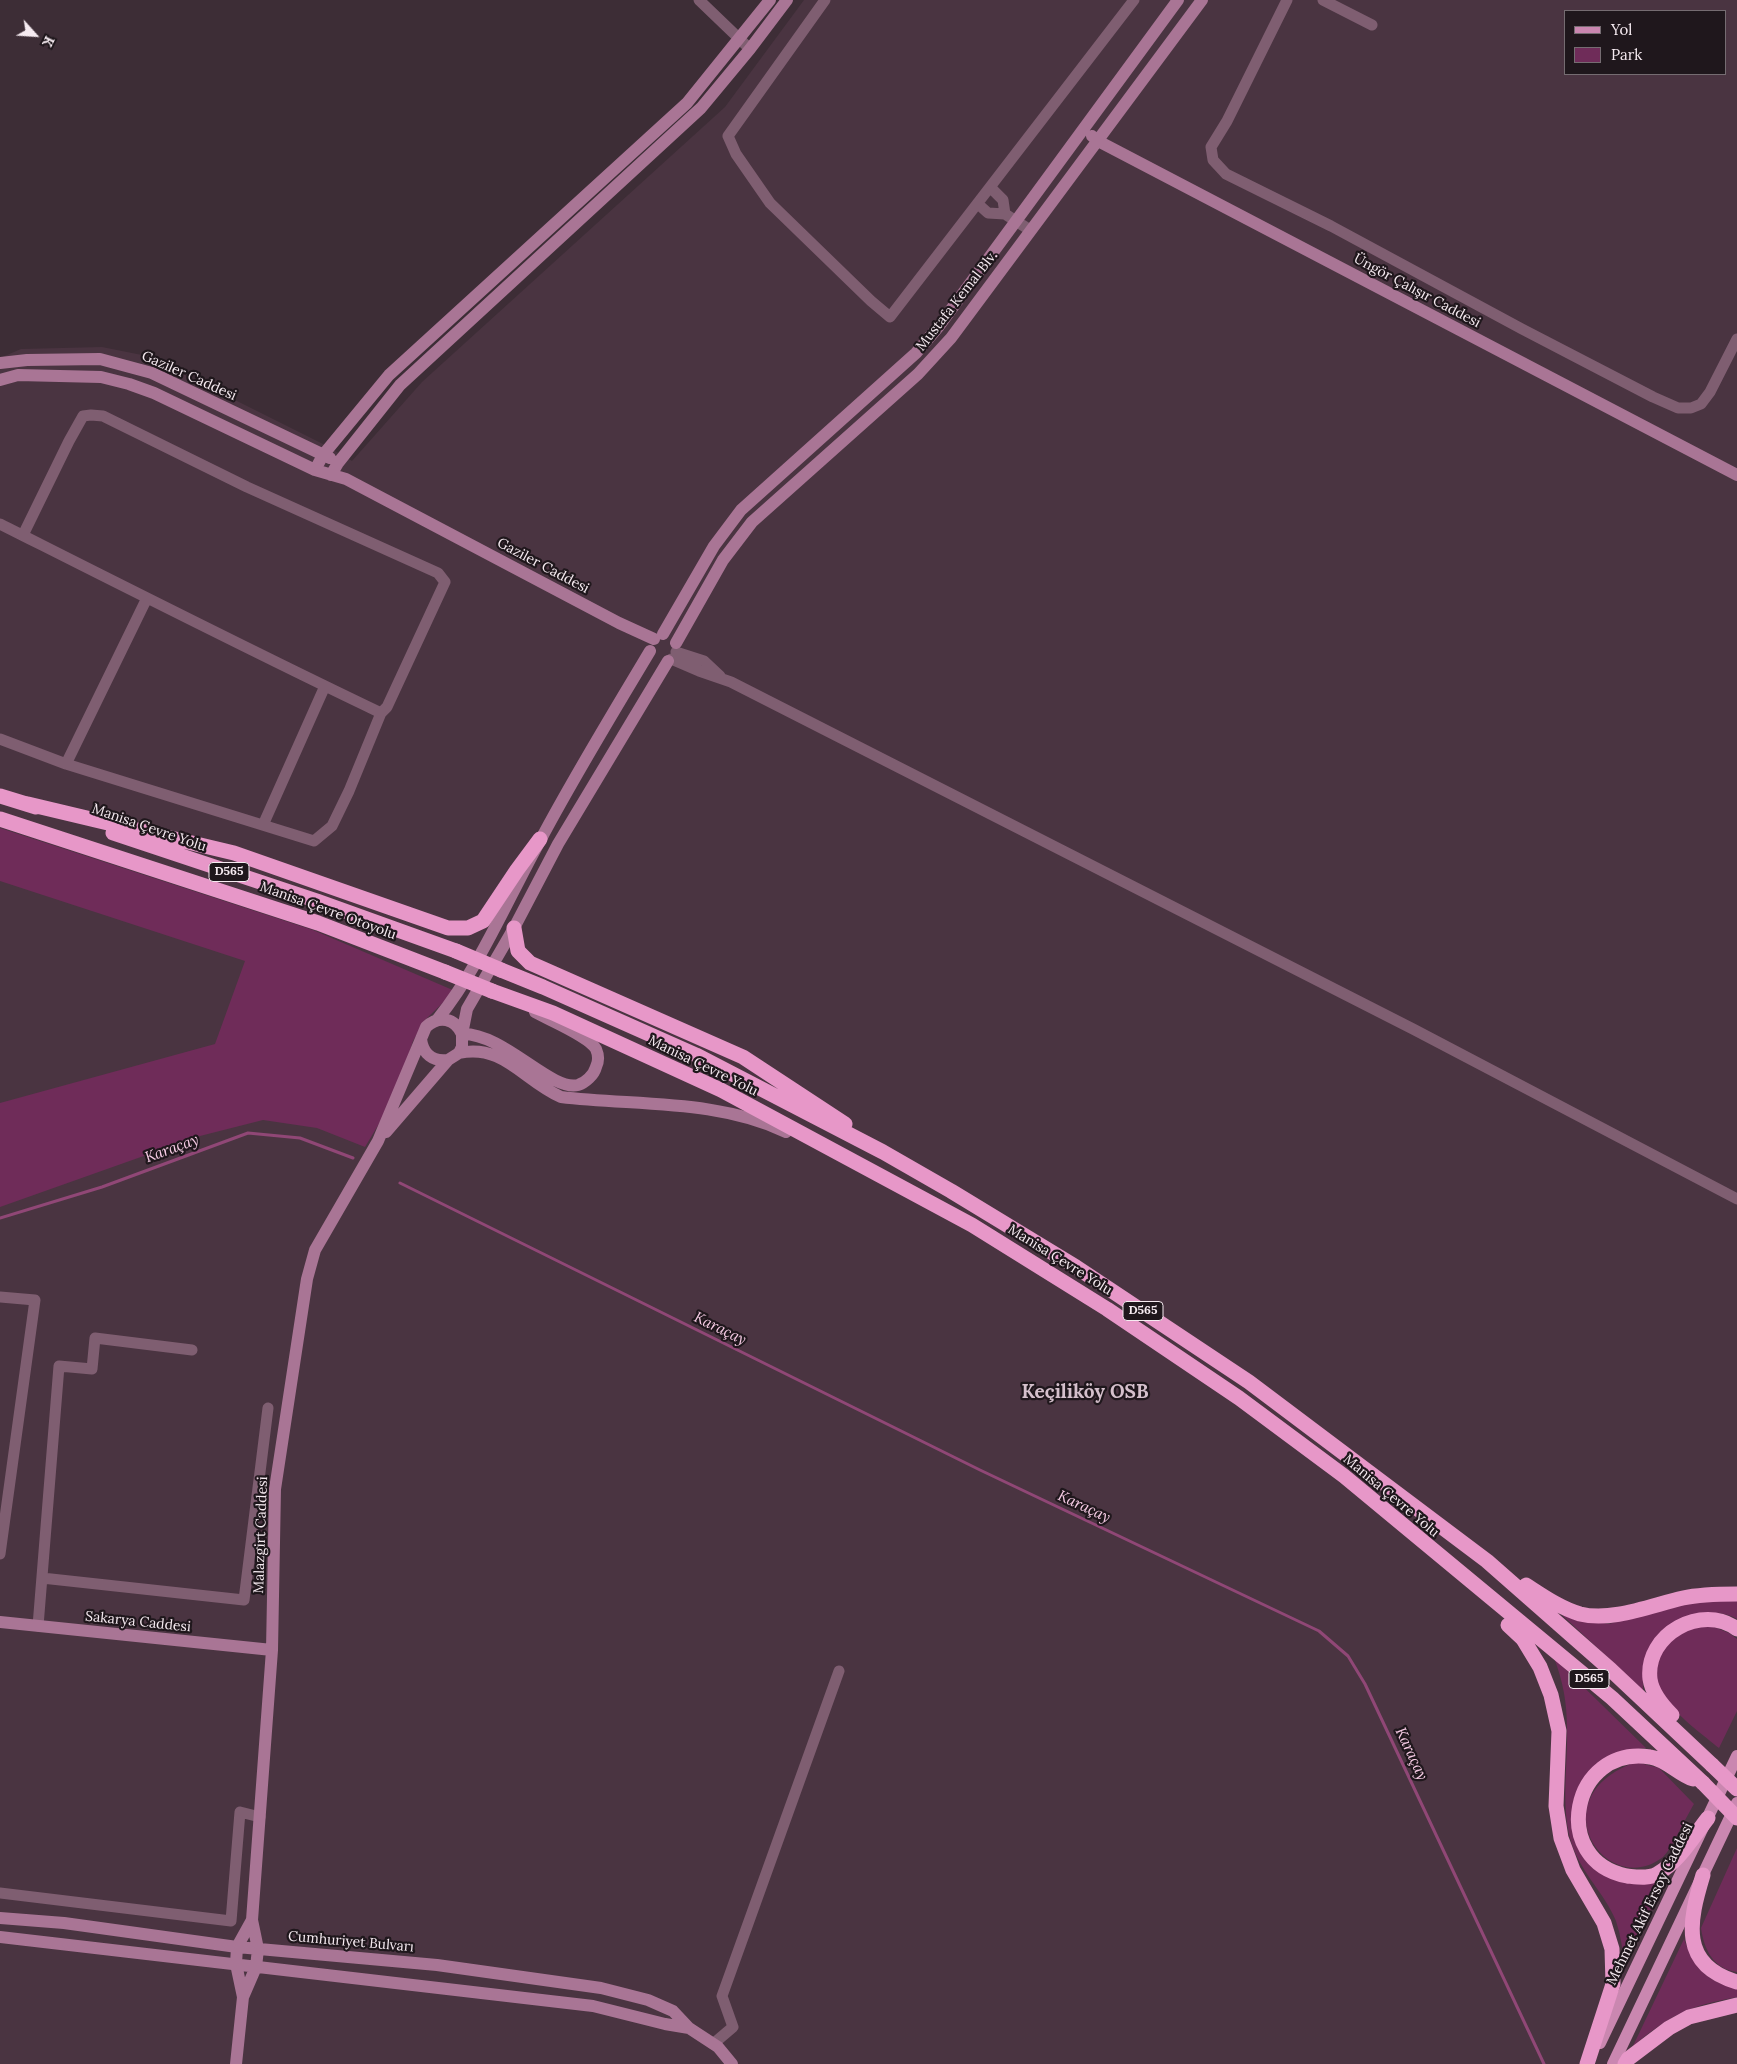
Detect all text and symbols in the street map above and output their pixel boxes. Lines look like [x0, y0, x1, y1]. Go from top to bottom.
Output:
north arrow [10, 10, 60, 60]
legend [1564, 10, 1727, 75]
text: Yol [1611, 20, 1632, 39]
text: K [38, 33, 59, 50]
text: Park [1611, 45, 1642, 64]
street label: Mustafa Kemal Blv. [913, 248, 1001, 354]
street label: Üngör Çalışır Caddesi [1351, 250, 1483, 332]
street label: Gaziler Caddesi [139, 348, 239, 404]
street label: Gaziler Caddesi [494, 535, 592, 597]
street label: Manisa Çevre Yolu [90, 801, 208, 855]
road number: D565 [209, 862, 249, 882]
street label: Manisa Çevre Otoyolu [258, 879, 398, 943]
street label: Manisa Çevre Yolu [645, 1032, 761, 1100]
water label: Karaçay [143, 1131, 201, 1167]
street label: Manisa Çevre Yolu [1005, 1221, 1115, 1299]
road number: D565 [1123, 1302, 1163, 1320]
water label: Karaçay [691, 1309, 749, 1349]
district label: Keçiliköy OSB [1022, 1382, 1148, 1404]
street label: Manisa Çevre Yolu [1340, 1451, 1442, 1541]
street label: Malazgirt Caddesi [251, 1476, 271, 1594]
water label: Karaçay [1055, 1487, 1113, 1527]
street label: Sakarya Caddesi [84, 1608, 192, 1636]
road number: D565 [1569, 1670, 1609, 1688]
water label: Karaçay [1391, 1725, 1431, 1783]
street label: Mehmet Akif Ersoy Caddesi [1603, 1820, 1697, 1988]
street label: Cumhuriyet Bulvarı [287, 1928, 415, 1956]

